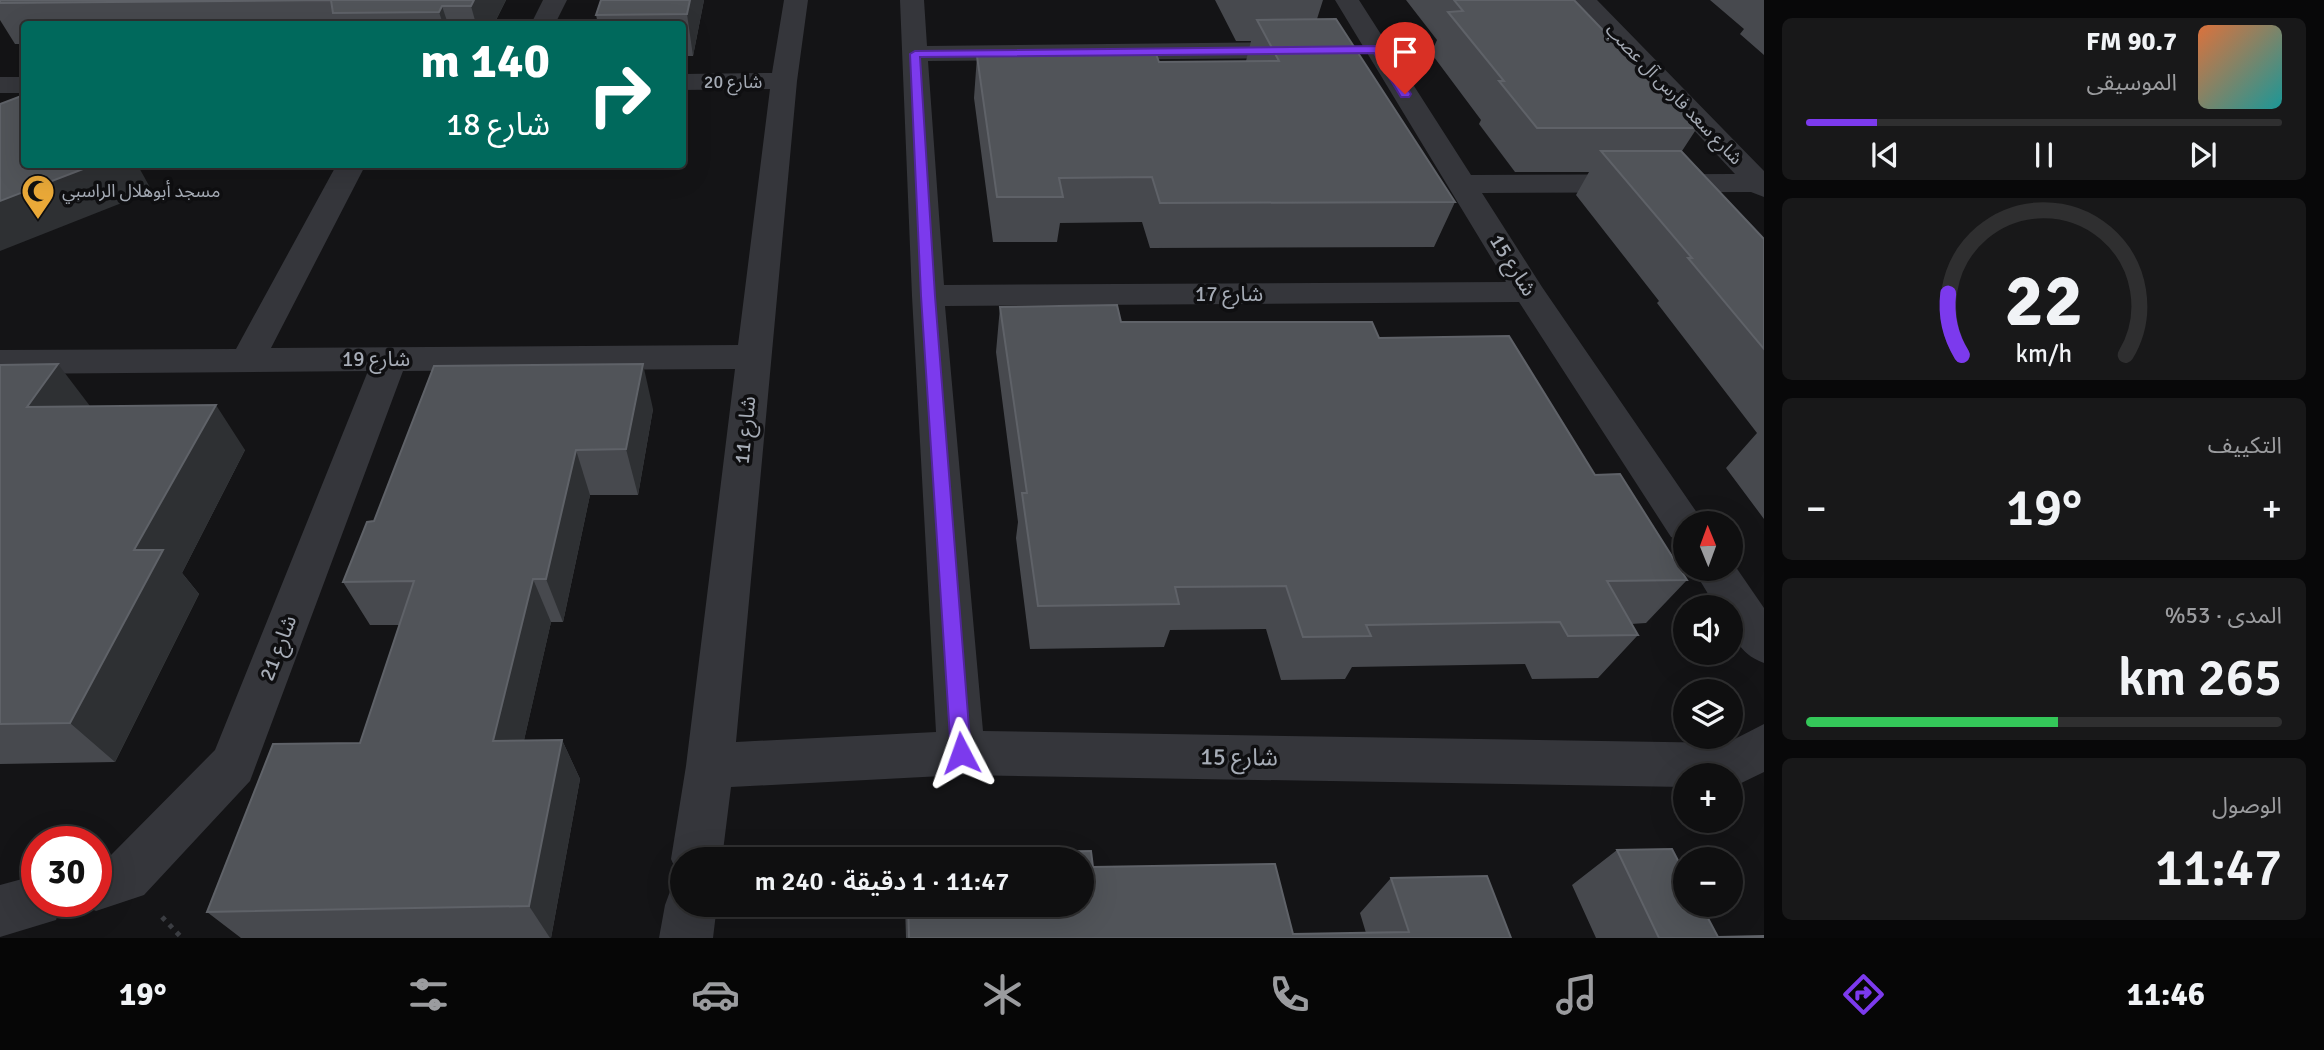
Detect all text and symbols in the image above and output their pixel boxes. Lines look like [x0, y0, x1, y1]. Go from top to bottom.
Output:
street label: شارع سعد فارس آل عصب [1599, 19, 1747, 171]
pin [1375, 22, 1435, 94]
text: 90.7 FM [2086, 26, 2177, 58]
text: 140 m [420, 31, 550, 91]
icon: arrive [1386, 33, 1424, 71]
icon: right [574, 49, 665, 140]
text: الموسيقى [2086, 68, 2177, 97]
street label: شارع 20 [704, 71, 762, 96]
text: شارع 18 [446, 105, 550, 144]
icon: previous [1866, 136, 1904, 174]
icon: pause [2025, 136, 2063, 174]
icon: next [2184, 136, 2222, 174]
mosque icon: مسجد أبوهلال الراسبي [19, 172, 57, 221]
place label: مسجد أبوهلال الراسبي [62, 180, 220, 204]
street label: شارع 15 [1482, 229, 1542, 302]
text: 22 [2005, 257, 2083, 346]
street label: شارع 17 [1195, 281, 1263, 309]
text: km/h [2016, 338, 2072, 369]
street label: شارع 19 [342, 346, 410, 374]
street label: شارع 11 [729, 395, 763, 466]
text: التكييف [2208, 431, 2282, 460]
text: 19° [2006, 476, 2082, 540]
text: − [1806, 485, 1827, 532]
text: + [2261, 485, 2282, 532]
north arrow [1673, 511, 1743, 581]
map controls [1673, 511, 1743, 917]
button: sound [1673, 595, 1743, 665]
text: المدى · 53% [2165, 601, 2282, 630]
street label: شارع 21 [254, 611, 304, 685]
text: 265 km [2118, 646, 2282, 710]
button: layers [1673, 679, 1743, 749]
position arrow [924, 716, 998, 790]
street label: شارع 15 [1200, 741, 1278, 775]
button: + [1673, 763, 1743, 833]
text: الوصول [2212, 791, 2282, 820]
speed limit sign: 30 [21, 826, 112, 917]
text: 11:47 [2155, 836, 2282, 900]
button: − [1673, 847, 1743, 917]
text: 11:47 · 1 دقيقة · 240 m [755, 866, 1009, 898]
icon: filters [404, 970, 453, 1019]
icon: car [691, 970, 740, 1019]
icon: climate [978, 970, 1027, 1019]
icon: phone [1265, 970, 1314, 1019]
icon: music [1552, 970, 1601, 1019]
icon: directions [1839, 970, 1888, 1019]
text: 19° [119, 975, 166, 1014]
text: 11:46 [2126, 975, 2205, 1014]

